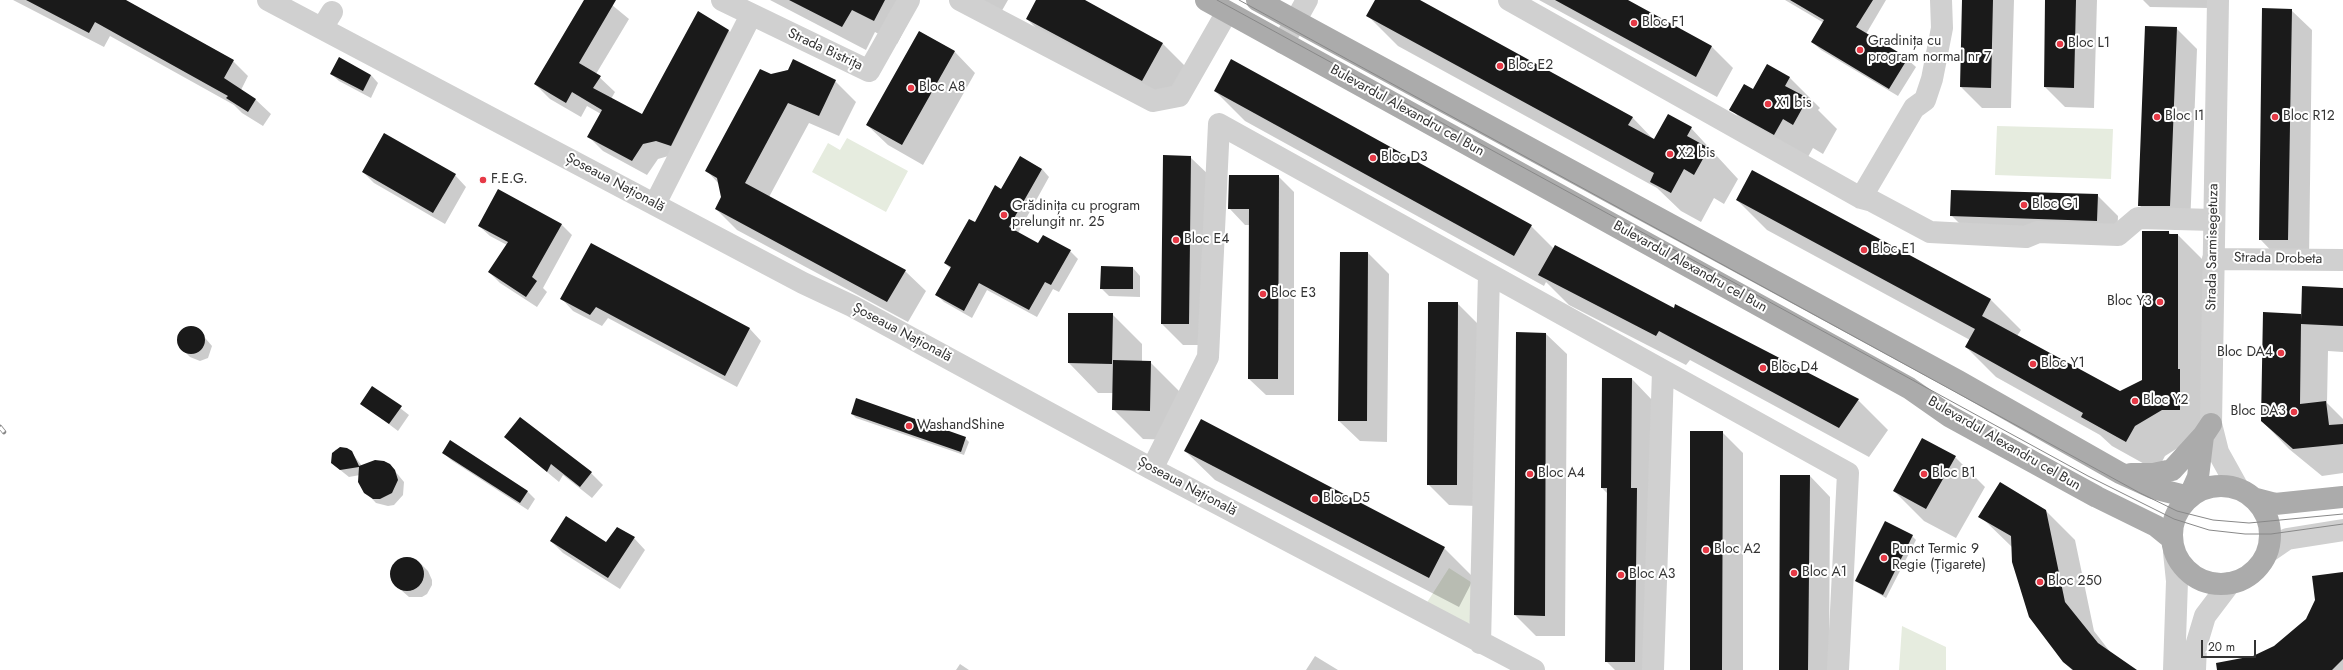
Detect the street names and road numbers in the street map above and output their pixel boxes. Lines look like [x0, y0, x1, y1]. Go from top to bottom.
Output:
street label: Strada Bistrița [785, 25, 865, 75]
street label: Bulevardul Alexandru cel Bun [1327, 62, 1487, 160]
street label: Șoseaua Națională [563, 150, 667, 216]
street label: Strada Sarmisegetuza [2203, 183, 2223, 311]
street label: Bulevardul Alexandru cel Bun [1610, 218, 1770, 316]
street label: Strada Drobeta [2234, 250, 2322, 268]
street label: Șoseaua Națională [850, 300, 954, 366]
street label: Bulevardul Alexandru cel Bun [1925, 393, 2083, 495]
street label: Șoseaua Națională [1135, 454, 1239, 520]

